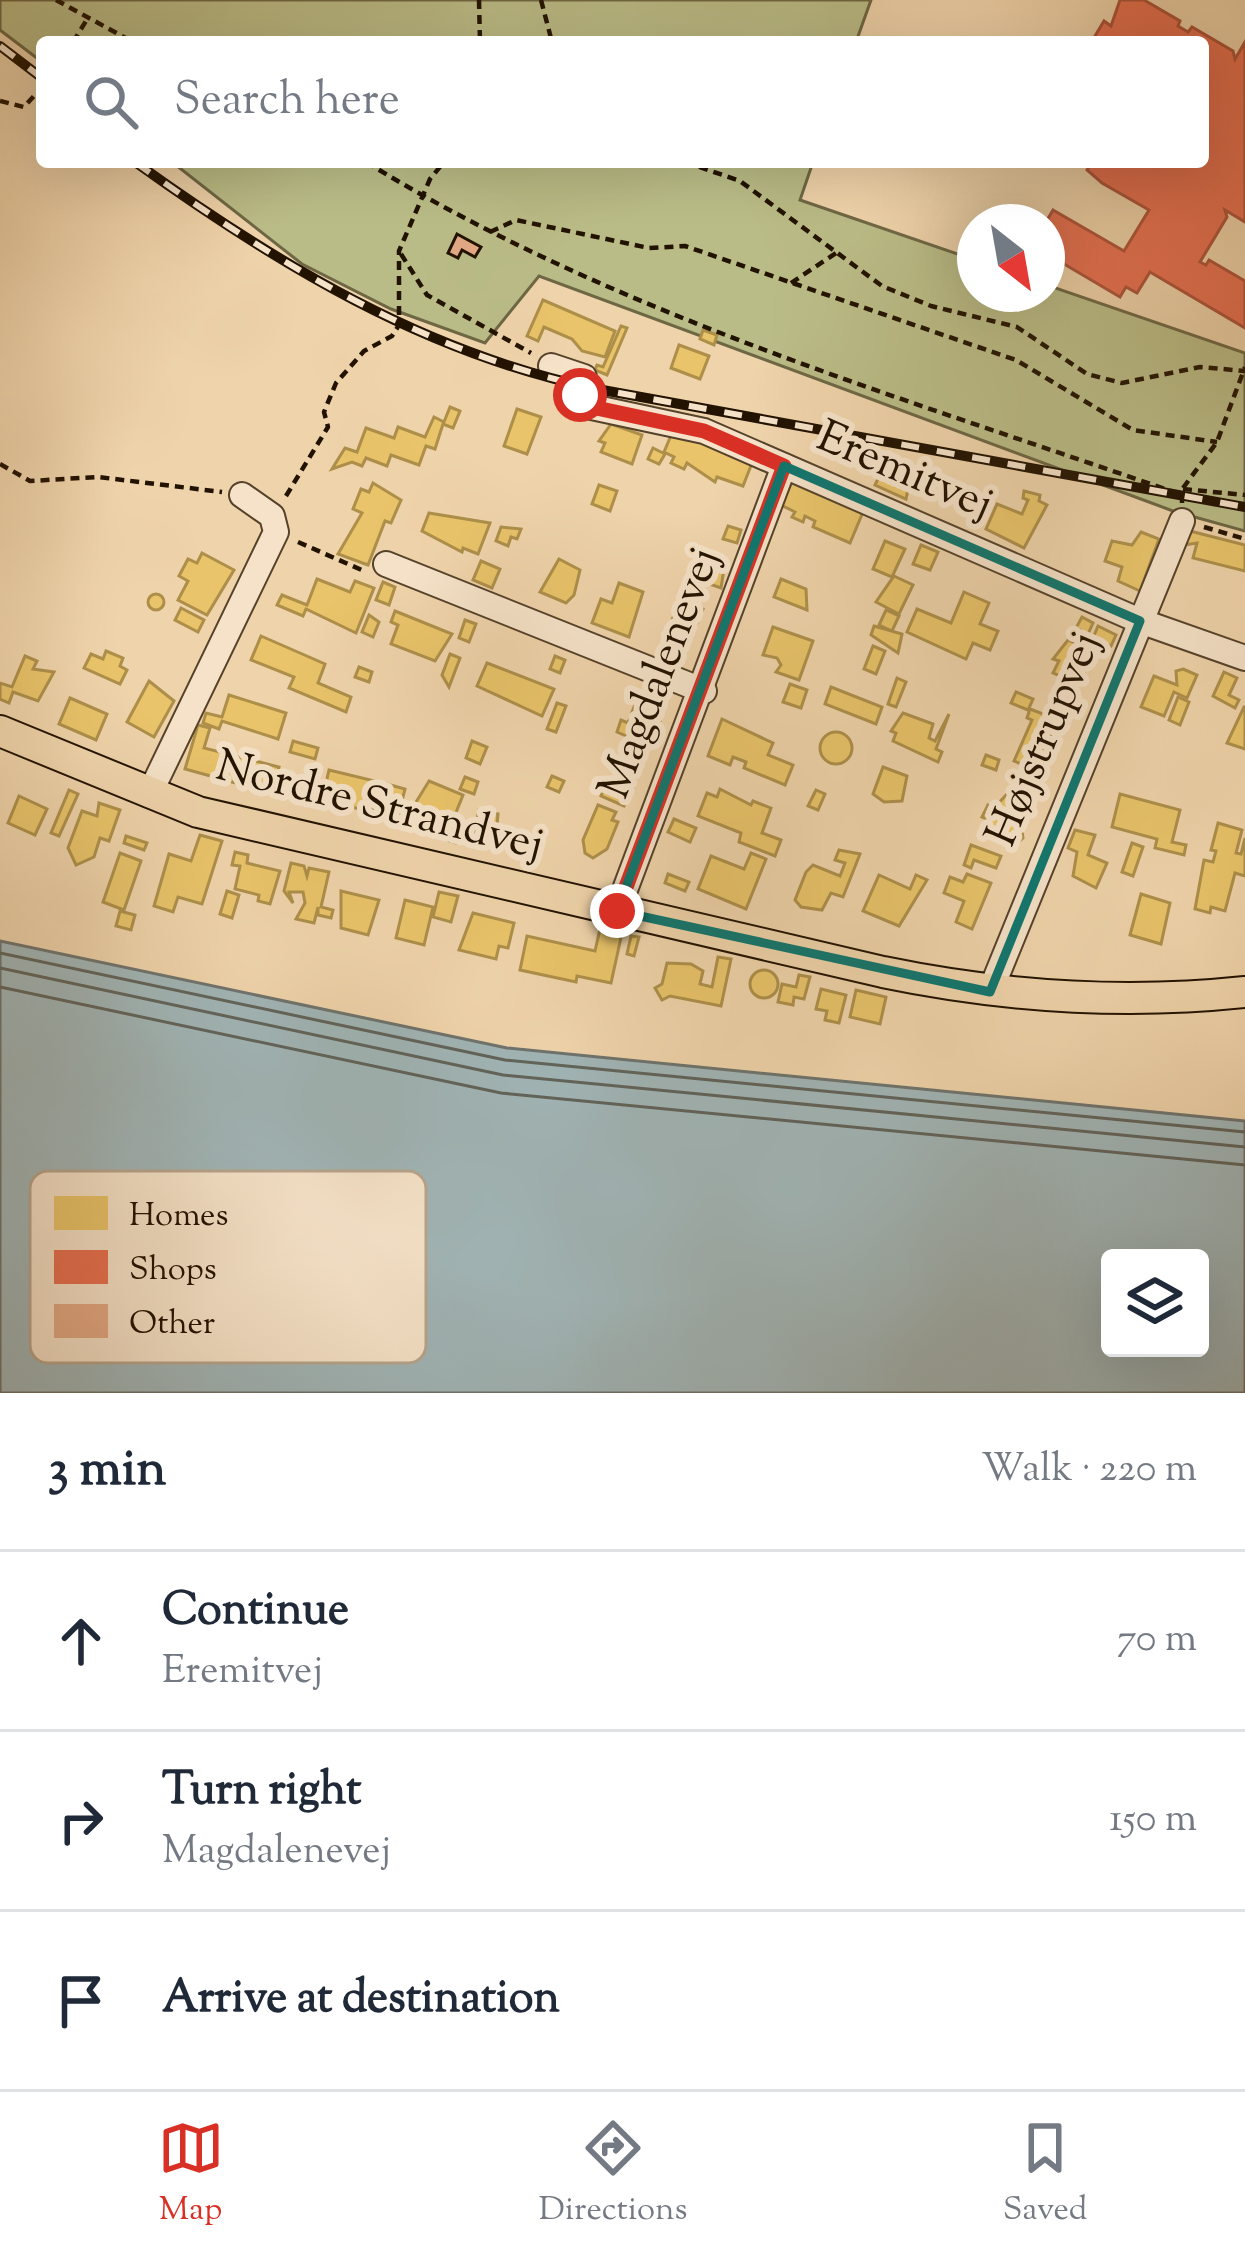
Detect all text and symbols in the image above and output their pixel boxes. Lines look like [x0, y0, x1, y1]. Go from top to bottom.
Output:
search box [36, 36, 1209, 168]
icon: search [78, 69, 144, 135]
text: Search here [174, 70, 400, 135]
north arrow [957, 204, 1065, 312]
route start [553, 368, 607, 422]
street label: Eremitvej [806, 407, 1002, 539]
street label: Magdalenevej [584, 539, 740, 809]
street label: Højstrupvej [972, 623, 1120, 857]
street label: Nordre Strandvej [208, 736, 550, 880]
route end [590, 884, 644, 938]
legend [30, 1171, 426, 1363]
text: Homes [129, 1193, 228, 1241]
text: Shops [129, 1247, 217, 1295]
map controls [1101, 1249, 1209, 1357]
button: layers [1101, 1249, 1209, 1357]
text: Other [129, 1301, 215, 1349]
text: 3 min [48, 1435, 166, 1508]
text: Walk · 220 m [981, 1443, 1197, 1499]
text: Continue [162, 1580, 349, 1645]
icon: ahead [48, 1608, 114, 1674]
text: 70 m [1117, 1613, 1197, 1669]
text: Eremitvej [162, 1645, 323, 1701]
text: Turn right [162, 1760, 361, 1825]
icon: right [48, 1788, 114, 1854]
text: 150 m [1109, 1793, 1197, 1849]
text: Magdalenevej [162, 1825, 391, 1881]
icon: arrive [48, 1968, 114, 2034]
text: Arrive at destination [162, 1968, 560, 2033]
tab: Map [158, 2115, 224, 2235]
tab: Directions [539, 2115, 688, 2235]
tab: Saved [1003, 2115, 1087, 2235]

